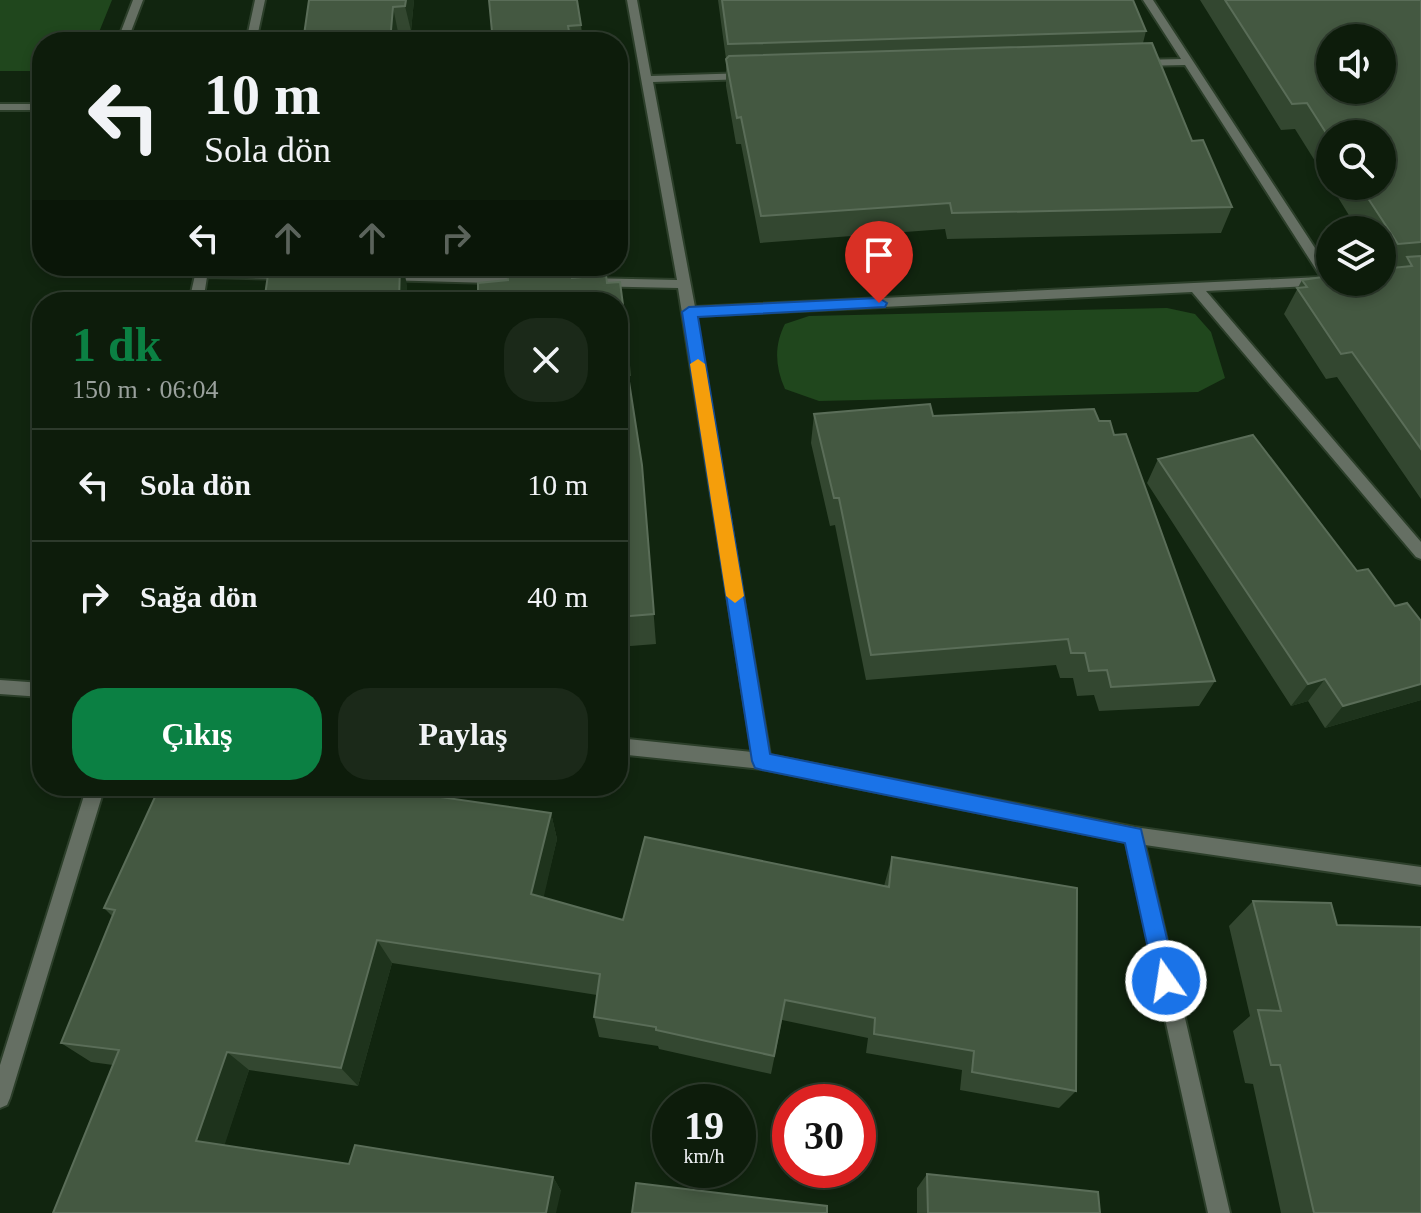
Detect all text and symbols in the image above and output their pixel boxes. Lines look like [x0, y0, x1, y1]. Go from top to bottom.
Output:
map controls [1316, 24, 1396, 296]
button: sound [1316, 24, 1396, 104]
icon: left [72, 64, 176, 168]
text: 10 m [204, 64, 321, 126]
button: search [1316, 120, 1396, 200]
text: Sola dön [204, 130, 331, 170]
icon: left [182, 216, 226, 260]
icon: ahead [266, 216, 310, 260]
icon: ahead [350, 216, 394, 260]
icon: right [434, 216, 478, 260]
button: layers [1316, 216, 1396, 296]
pin [845, 221, 913, 303]
icon: arrive [857, 233, 901, 277]
text: 1 dk [72, 318, 161, 371]
button: close [504, 318, 588, 402]
text: 150 m · 06:04 [72, 375, 219, 404]
icon: left [72, 463, 116, 507]
text: Sola dön [140, 468, 251, 501]
text: 10 m [527, 468, 588, 501]
icon: right [72, 575, 116, 619]
text: Sağa dön [140, 580, 258, 613]
text: 40 m [527, 580, 588, 613]
button: Çıkış [72, 688, 322, 780]
button: Paylaş [338, 688, 588, 780]
position arrow [1124, 939, 1208, 1023]
speed limit sign: 30 [772, 1084, 876, 1188]
text: 19 [684, 1103, 724, 1148]
text: km/h [683, 1145, 725, 1167]

